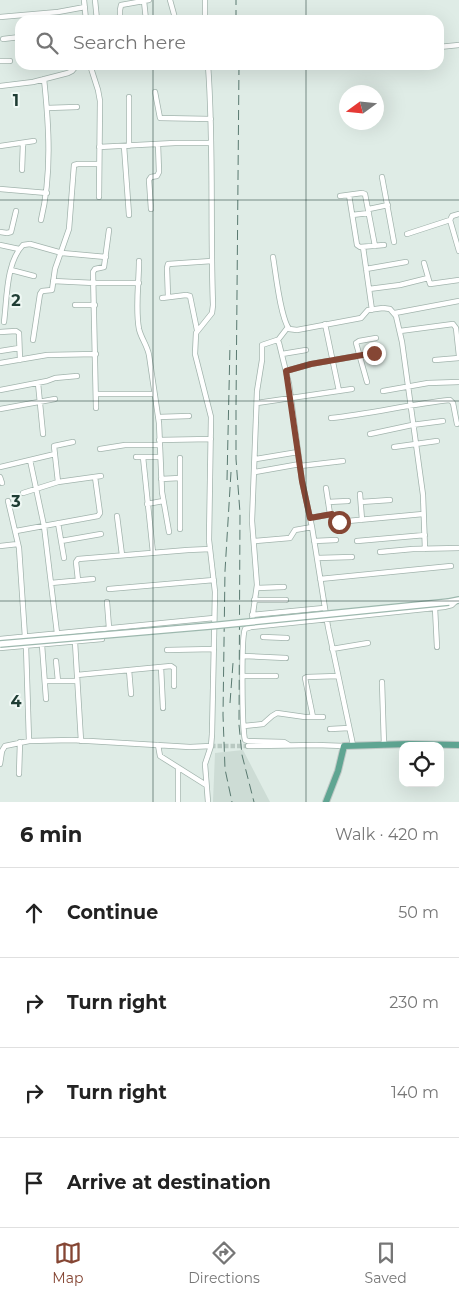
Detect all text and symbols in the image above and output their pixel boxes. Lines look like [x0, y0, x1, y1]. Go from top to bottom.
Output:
search box [15, 15, 444, 70]
icon: search [33, 29, 61, 57]
text: Search here [73, 31, 186, 54]
north arrow [339, 85, 384, 130]
text: 1 [13, 91, 19, 110]
text: 2 [11, 291, 21, 310]
route end [363, 342, 386, 365]
text: 3 [10, 492, 21, 511]
route start [328, 511, 351, 534]
text: 4 [10, 692, 22, 711]
map controls [399, 742, 444, 787]
button: locate [399, 742, 444, 787]
text: 6 min [20, 822, 82, 847]
text: Walk · 420 m [335, 825, 439, 844]
icon: ahead [20, 899, 48, 927]
text: Continue [67, 901, 158, 924]
text: 50 m [398, 903, 439, 922]
icon: right [20, 989, 48, 1017]
text: Turn right [67, 991, 167, 1014]
text: 230 m [389, 993, 439, 1012]
icon: right [20, 1079, 48, 1107]
text: Turn right [67, 1081, 167, 1104]
text: 140 m [391, 1083, 439, 1102]
icon: arrive [20, 1169, 48, 1197]
text: Arrive at destination [67, 1171, 271, 1194]
tab: Map [52, 1239, 83, 1287]
tab: Directions [188, 1239, 260, 1287]
tab: Saved [365, 1239, 407, 1287]

